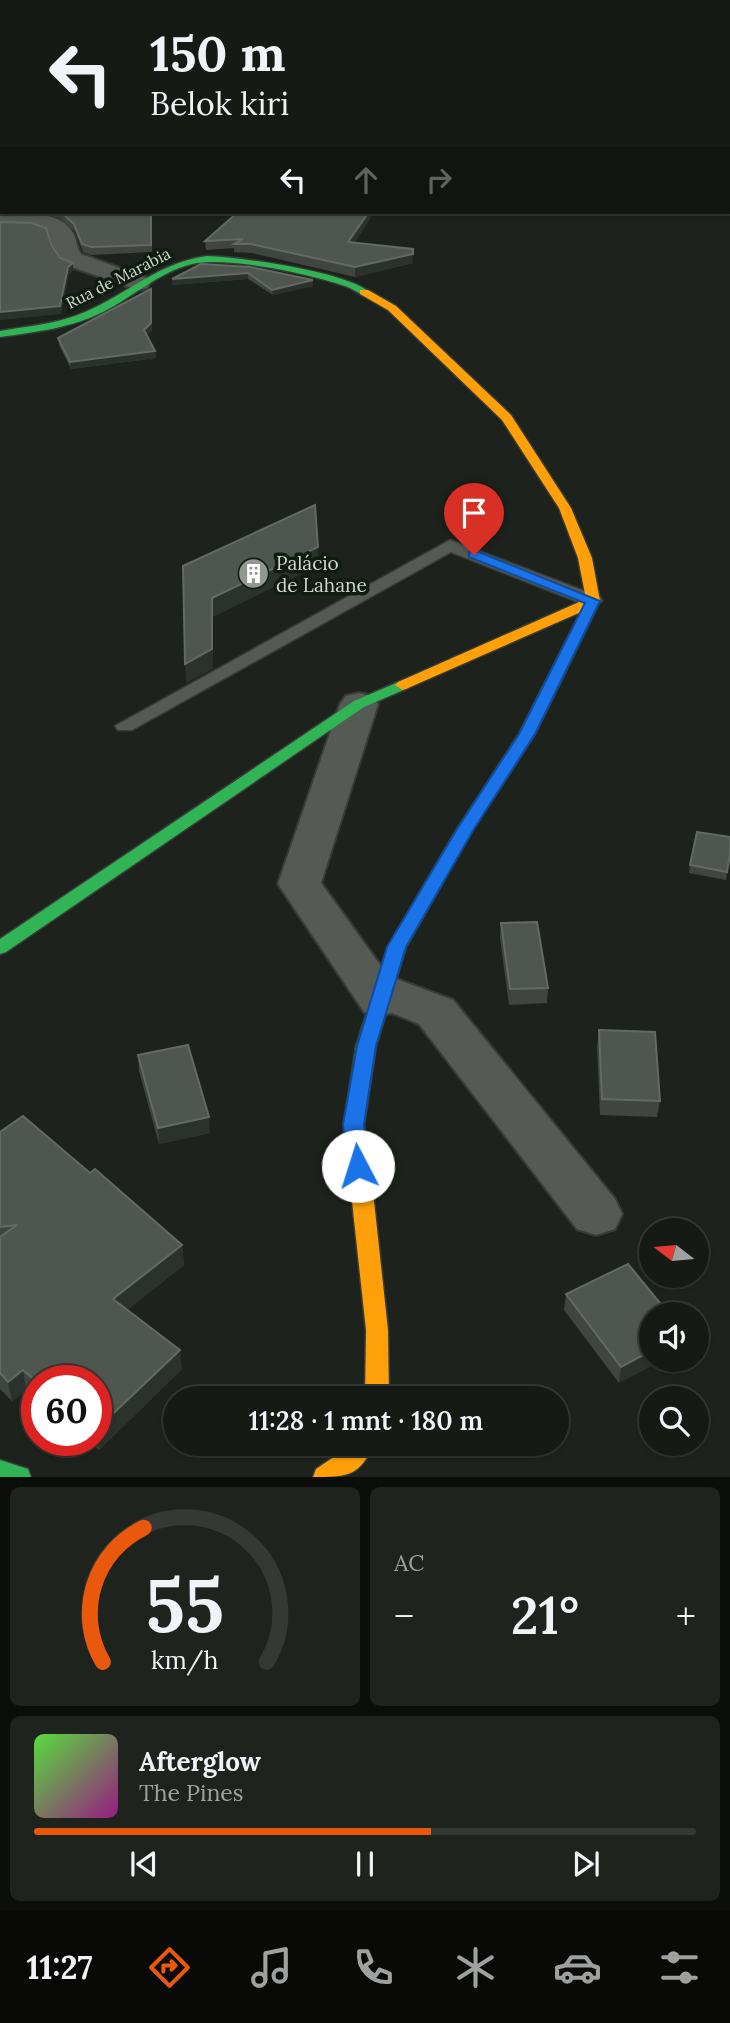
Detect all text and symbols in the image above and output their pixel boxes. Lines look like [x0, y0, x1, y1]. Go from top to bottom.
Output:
text: 150 m [150, 22, 286, 84]
icon: left [35, 28, 126, 119]
text: Belok kiri [150, 83, 289, 124]
icon: left [274, 161, 312, 199]
icon: ahead [347, 161, 385, 199]
icon: right [420, 161, 458, 199]
street label: Rua de Marabia [62, 243, 174, 313]
pin [444, 483, 504, 555]
icon: arrive [455, 494, 493, 532]
place label: Palácio de Lahane [276, 551, 367, 597]
building icon: Palácio de Lahane [236, 557, 270, 591]
position arrow [321, 1129, 395, 1203]
north arrow [639, 1218, 709, 1288]
map controls [639, 1218, 709, 1456]
button: sound [639, 1302, 709, 1372]
speed limit sign: 60 [21, 1365, 112, 1456]
button: search [639, 1386, 709, 1456]
text: 11:28 · 1 mnt · 180 m [249, 1404, 483, 1437]
text: AC [394, 1548, 424, 1577]
text: 55 [146, 1560, 224, 1653]
text: 21° [511, 1582, 579, 1648]
text: − [394, 1592, 414, 1640]
text: + [676, 1592, 696, 1640]
text: km/h [151, 1644, 219, 1676]
text: Afterglow [139, 1745, 261, 1778]
text: The Pines [139, 1778, 244, 1807]
icon: previous [125, 1845, 163, 1883]
icon: pause [346, 1845, 384, 1883]
icon: next [567, 1845, 605, 1883]
icon: directions [145, 1943, 194, 1992]
icon: music [247, 1943, 296, 1992]
icon: phone [349, 1943, 398, 1992]
icon: climate [451, 1943, 500, 1992]
icon: car [553, 1943, 602, 1992]
icon: filters [655, 1943, 704, 1992]
text: 11:27 [26, 1947, 92, 1988]

